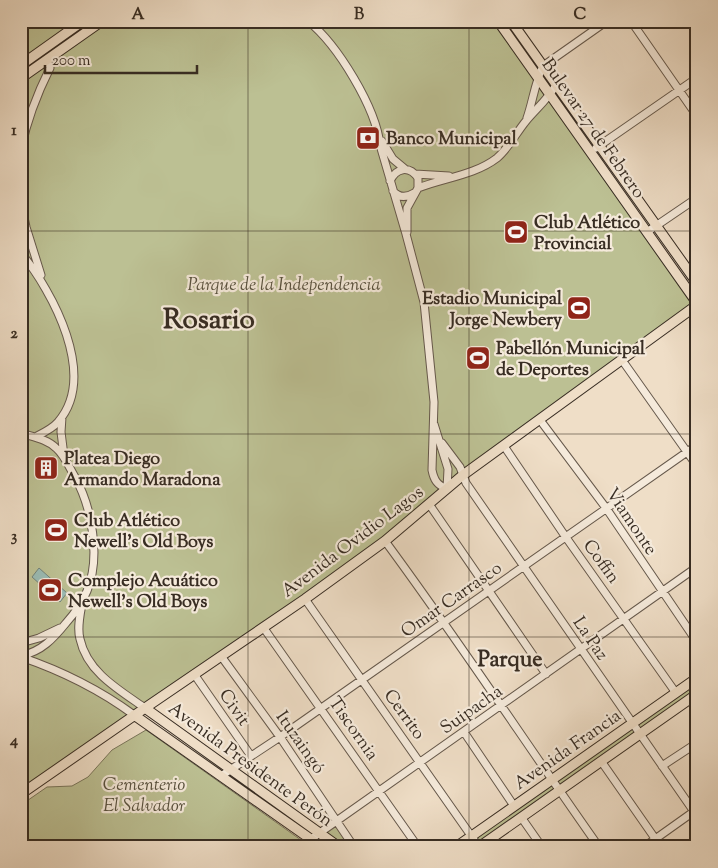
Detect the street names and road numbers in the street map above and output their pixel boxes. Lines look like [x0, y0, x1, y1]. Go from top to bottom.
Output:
street label: Bulevar 27 de Febrero [534, 54, 651, 205]
street label: Avenida Ovidio Lagos [277, 480, 430, 605]
street label: Viamonte [598, 483, 662, 561]
street label: Coffin [575, 535, 625, 590]
street label: Omar Carrasco [396, 556, 508, 645]
street label: La Paz [565, 612, 614, 666]
street label: Suipacha [436, 680, 509, 742]
street label: Civit [211, 684, 255, 732]
street label: Cerrito [376, 685, 431, 746]
street label: Tiscornia [321, 692, 384, 766]
street label: Avenida Presidente Perón [162, 697, 338, 835]
street label: Avenida Francia [509, 704, 627, 797]
street label: Ituzaingó [268, 706, 331, 780]

